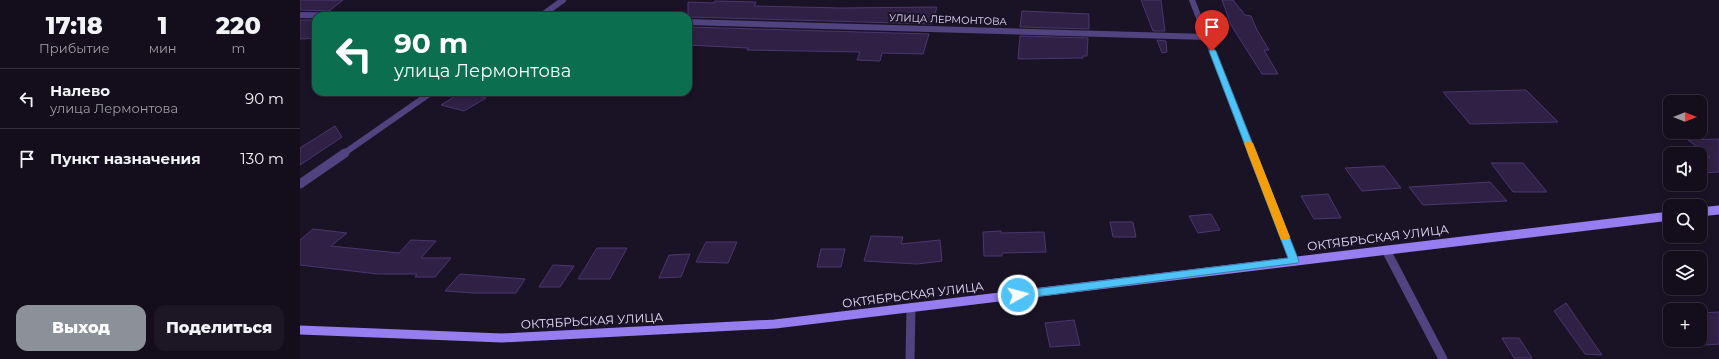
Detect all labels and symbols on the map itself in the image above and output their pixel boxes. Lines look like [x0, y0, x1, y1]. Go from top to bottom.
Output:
pin [1195, 10, 1229, 51]
street label: УЛИЦА ЛЕРМОНТОВА [889, 11, 1008, 28]
north arrow [1663, 95, 1707, 139]
street label: ОКТЯБРЬСКАЯ УЛИЦА [1306, 221, 1450, 254]
position arrow [997, 274, 1039, 316]
street label: ОКТЯБРЬСКАЯ УЛИЦА [841, 278, 985, 311]
street label: ОКТЯБРЬСКАЯ УЛИЦА [520, 309, 664, 332]

